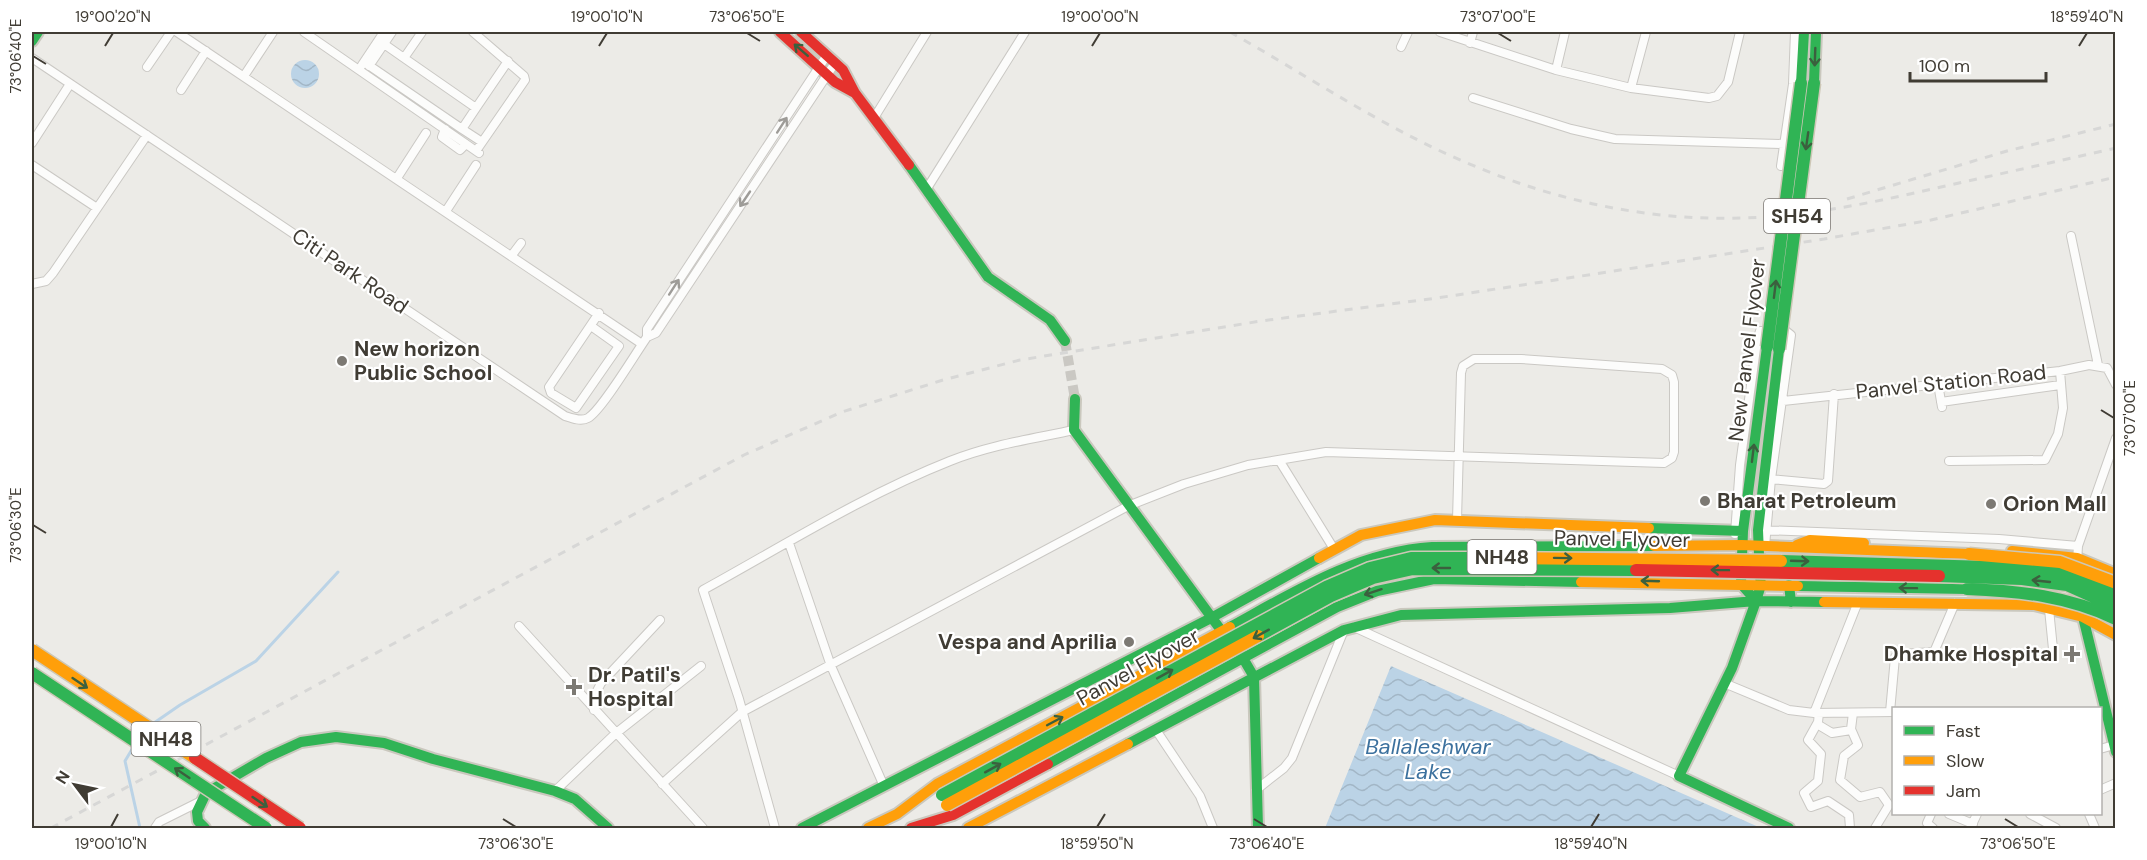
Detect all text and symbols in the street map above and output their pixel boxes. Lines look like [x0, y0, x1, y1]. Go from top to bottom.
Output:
text: 19°00'20"N [75, 7, 151, 27]
text: 19°00'10"N [571, 7, 643, 27]
text: 73°06'50"E [709, 7, 785, 27]
text: 19°00'00"N [1061, 7, 1139, 27]
text: 73°07'00"E [1460, 7, 1536, 27]
text: 18°59'40"N [2051, 7, 2123, 27]
text: 73°06'40"E [6, 18, 26, 94]
one-way arrow [794, 43, 809, 57]
scale bar [1910, 45, 2046, 83]
one-way arrow [1810, 47, 1821, 67]
text: 100 m [1919, 54, 1970, 78]
one-way arrow [775, 116, 788, 133]
one-way arrow [1801, 130, 1812, 150]
one-way arrow [738, 190, 750, 207]
road number: SH54 [1764, 199, 1830, 233]
street label: Citi Park Road [286, 222, 414, 320]
street label: New Panvel Flyover [1722, 257, 1772, 443]
one-way arrow [1769, 279, 1780, 299]
one-way arrow [668, 280, 680, 296]
place label: New horizon Public School [354, 335, 492, 387]
marker: New horizon Public School [335, 354, 349, 368]
street label: Panvel Station Road [1854, 358, 2048, 406]
text: 73°07'00"E [2120, 380, 2140, 456]
one-way arrow [1748, 443, 1759, 463]
text: 73°06'30"E [6, 487, 26, 563]
place label: Bharat Petroleum [1717, 487, 1897, 515]
place label: Orion Mall [2003, 490, 2107, 518]
marker: Bharat Petroleum [1698, 494, 1712, 508]
marker: Orion Mall [1984, 497, 1998, 511]
street label: Panvel Flyover [1554, 524, 1691, 554]
road number: NH48 [1468, 540, 1537, 574]
one-way arrow [1553, 552, 1573, 564]
one-way arrow [1790, 555, 1810, 567]
one-way arrow [1432, 562, 1452, 573]
one-way arrow [1711, 564, 1731, 576]
one-way arrow [2032, 575, 2051, 586]
one-way arrow [1641, 576, 1661, 587]
one-way arrow [1899, 582, 1919, 593]
one-way arrow [1364, 588, 1383, 599]
street label: Panvel Flyover [1072, 622, 1205, 712]
place label: Vespa and Aprilia [938, 628, 1117, 656]
one-way arrow [1253, 628, 1270, 640]
marker: Vespa and Aprilia [1122, 635, 1136, 649]
place label: Dhamke Hospital [1884, 640, 2058, 668]
marker: Dhamke Hospital [2063, 645, 2081, 663]
place label: Dr. Patil's Hospital [588, 661, 681, 713]
one-way arrow [1155, 668, 1173, 679]
one-way arrow [71, 677, 88, 689]
marker: Dr. Patil's Hospital [565, 678, 583, 696]
legend [1892, 707, 2102, 815]
one-way arrow [1046, 715, 1064, 726]
text: Fast [1946, 719, 1981, 743]
road number: NH48 [132, 722, 201, 756]
water label: Ballaleshwar Lake [1365, 732, 1492, 786]
text: Slow [1946, 749, 1985, 773]
north arrow [45, 755, 105, 815]
one-way arrow [985, 761, 1002, 773]
text: N [51, 767, 75, 788]
one-way arrow [174, 767, 191, 779]
text: Jam [1946, 779, 1981, 803]
one-way arrow [251, 796, 268, 808]
text: 19°00'10"N [75, 834, 147, 854]
text: 73°06'30"E [478, 834, 554, 854]
text: 18°59'50"N [1060, 834, 1134, 854]
text: 73°06'40"E [1229, 834, 1305, 854]
text: 18°59'40"N [1555, 834, 1627, 854]
text: 73°06'50"E [1980, 834, 2056, 854]

